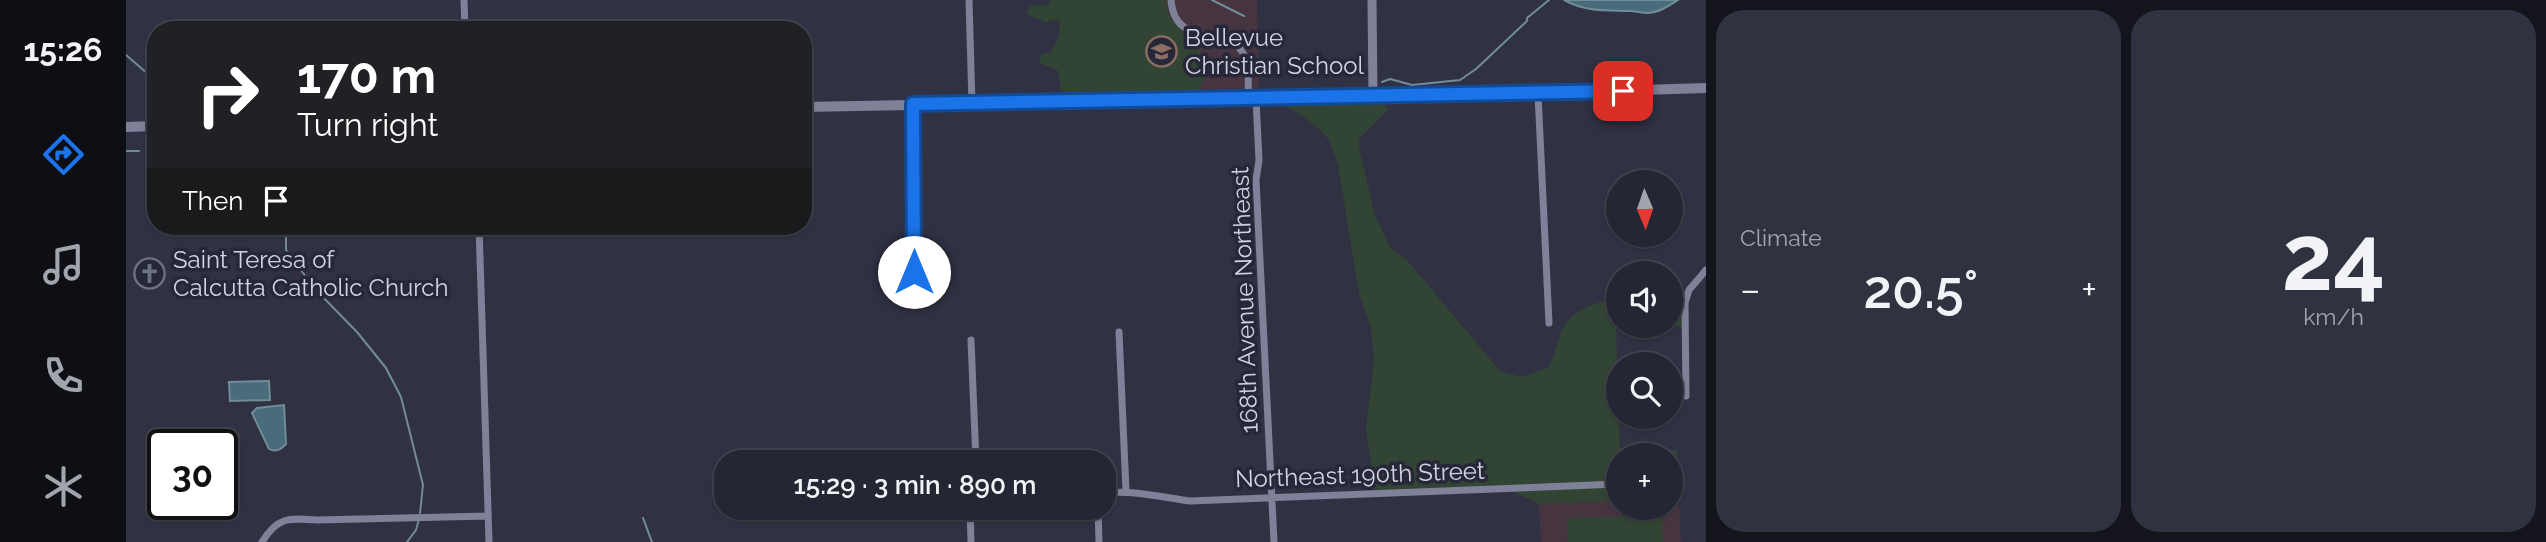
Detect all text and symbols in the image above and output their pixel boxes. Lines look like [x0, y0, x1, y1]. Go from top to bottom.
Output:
place label: Bellevue Christian School [1185, 23, 1364, 80]
text: 15:26 [24, 31, 102, 68]
school or university icon: Bellevue Christian School [1145, 35, 1179, 69]
text: 170 m [297, 47, 436, 104]
icon: right [182, 49, 273, 140]
pin [1593, 61, 1653, 121]
icon: arrive [1604, 72, 1642, 110]
text: Turn right [297, 106, 438, 143]
icon: directions [39, 130, 88, 179]
street label: 168th Avenue Northeast [1225, 166, 1264, 434]
north arrow [1606, 170, 1684, 247]
map controls [1606, 170, 1683, 520]
icon: arrive [257, 182, 295, 220]
text: Then [182, 186, 243, 216]
text: 24 [2282, 204, 2385, 311]
text: Climate [1740, 224, 1822, 251]
position arrow [877, 235, 951, 309]
icon: music [39, 240, 88, 289]
place label: Saint Teresa of Calcutta Catholic Church [173, 245, 449, 302]
church icon: Saint Teresa of Calcutta Catholic Church [133, 257, 167, 291]
text: 20.5° [1864, 259, 1978, 320]
button: sound [1606, 261, 1683, 338]
text: − [1740, 267, 1760, 312]
text: + [2081, 267, 2097, 312]
text: km/h [2303, 303, 2364, 330]
icon: phone [39, 351, 88, 400]
button: search [1606, 352, 1683, 429]
speed limit sign: 30 [147, 429, 238, 520]
button: + [1606, 443, 1683, 520]
street label: Northeast 190th Street [1235, 456, 1485, 493]
icon: climate [39, 462, 88, 511]
text: 15:29 · 3 min · 890 m [794, 470, 1036, 500]

